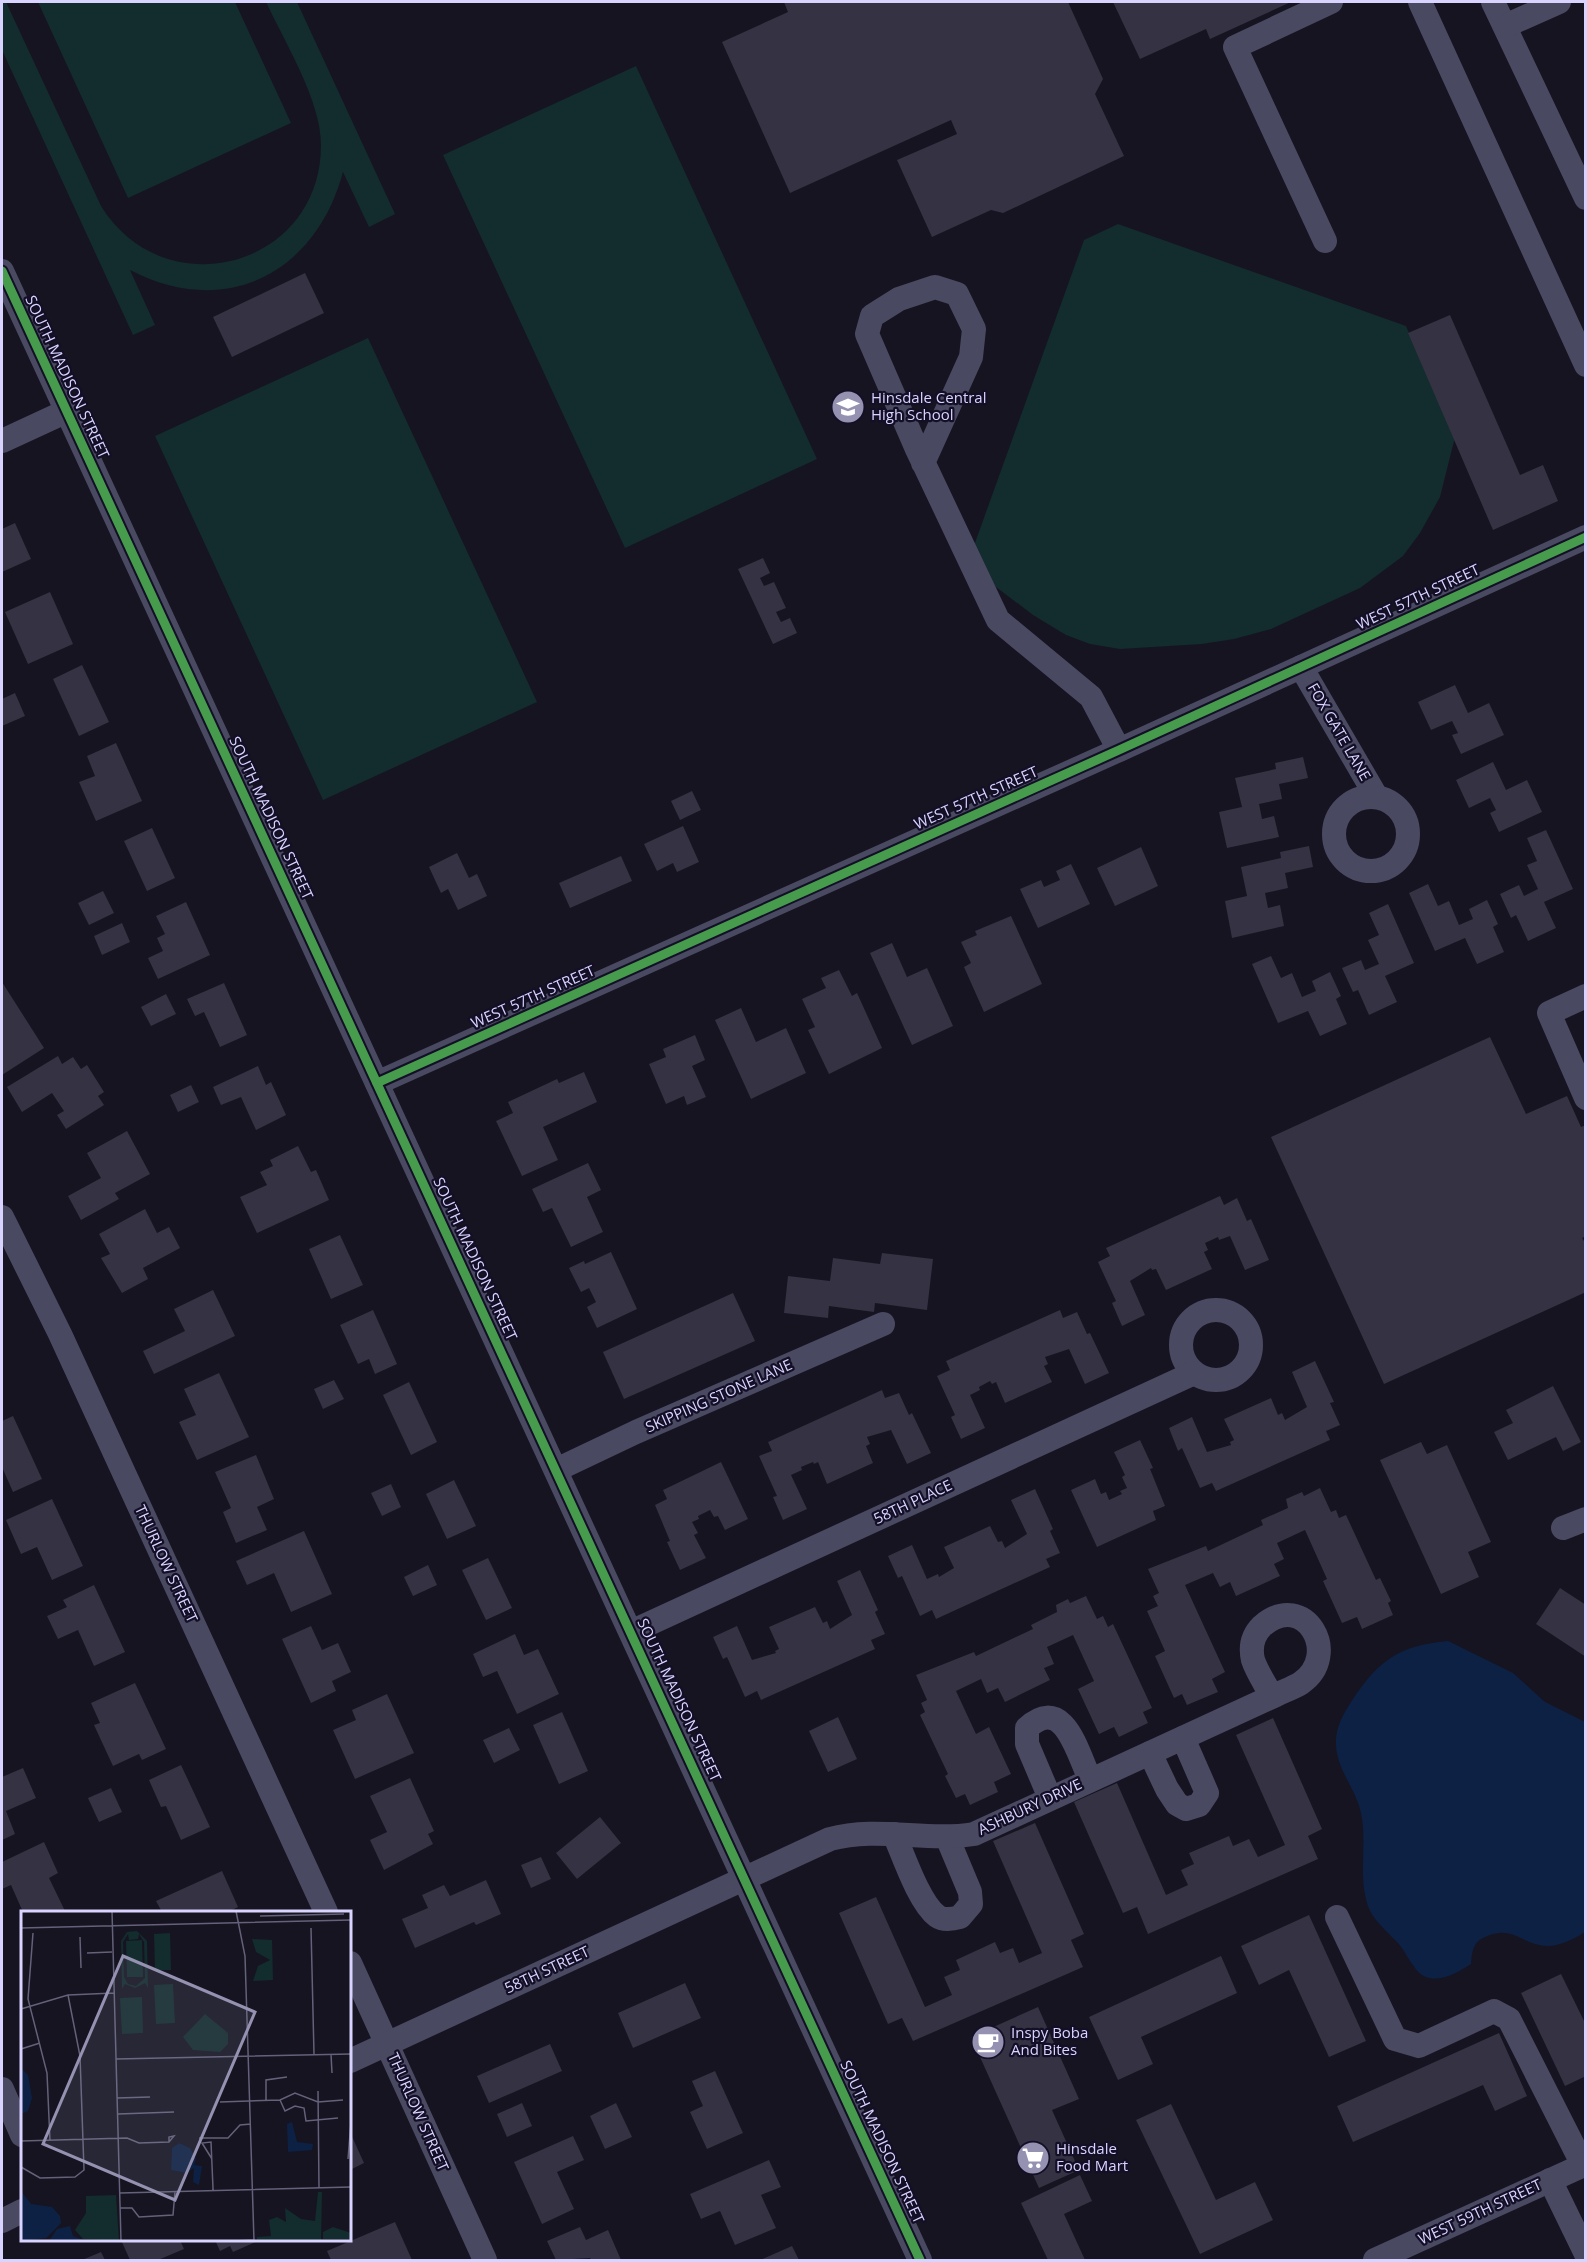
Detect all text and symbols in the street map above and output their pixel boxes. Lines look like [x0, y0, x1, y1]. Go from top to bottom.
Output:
street label: SOUTH MADISON STREET [21, 292, 115, 462]
place label: Hinsdale Central High School [871, 387, 986, 424]
school or university icon: Hinsdale Central High School [830, 389, 866, 425]
street label: WEST 57TH STREET [1353, 558, 1483, 633]
street label: FOX GATE LANE [1304, 679, 1376, 784]
street label: SOUTH MADISON STREET [225, 733, 319, 903]
street label: WEST 57TH STREET [910, 760, 1041, 833]
street label: WEST 57TH STREET [467, 959, 598, 1032]
street label: SOUTH MADISON STREET [429, 1174, 523, 1344]
street label: SKIPPING STONE LANE [642, 1354, 795, 1436]
street label: 58TH PLACE [870, 1474, 955, 1528]
street label: THURLOW STREET [131, 1502, 203, 1626]
street label: SOUTH MADISON STREET [633, 1615, 727, 1785]
street label: ASHBURY DRIVE [974, 1773, 1085, 1839]
inset map [21, 1911, 351, 2241]
street label: 58TH STREET [501, 1940, 593, 1997]
place label: Inspy Boba And Bites [1011, 2022, 1088, 2059]
cafe icon: Inspy Boba And Bites [970, 2024, 1006, 2060]
street label: THURLOW STREET [384, 2049, 454, 2175]
street label: SOUTH MADISON STREET [836, 2057, 930, 2227]
place label: Hinsdale Food Mart [1056, 2138, 1128, 2175]
supermarket icon: Hinsdale Food Mart [1015, 2140, 1051, 2176]
street label: WEST 59TH STREET [1415, 2173, 1545, 2248]

